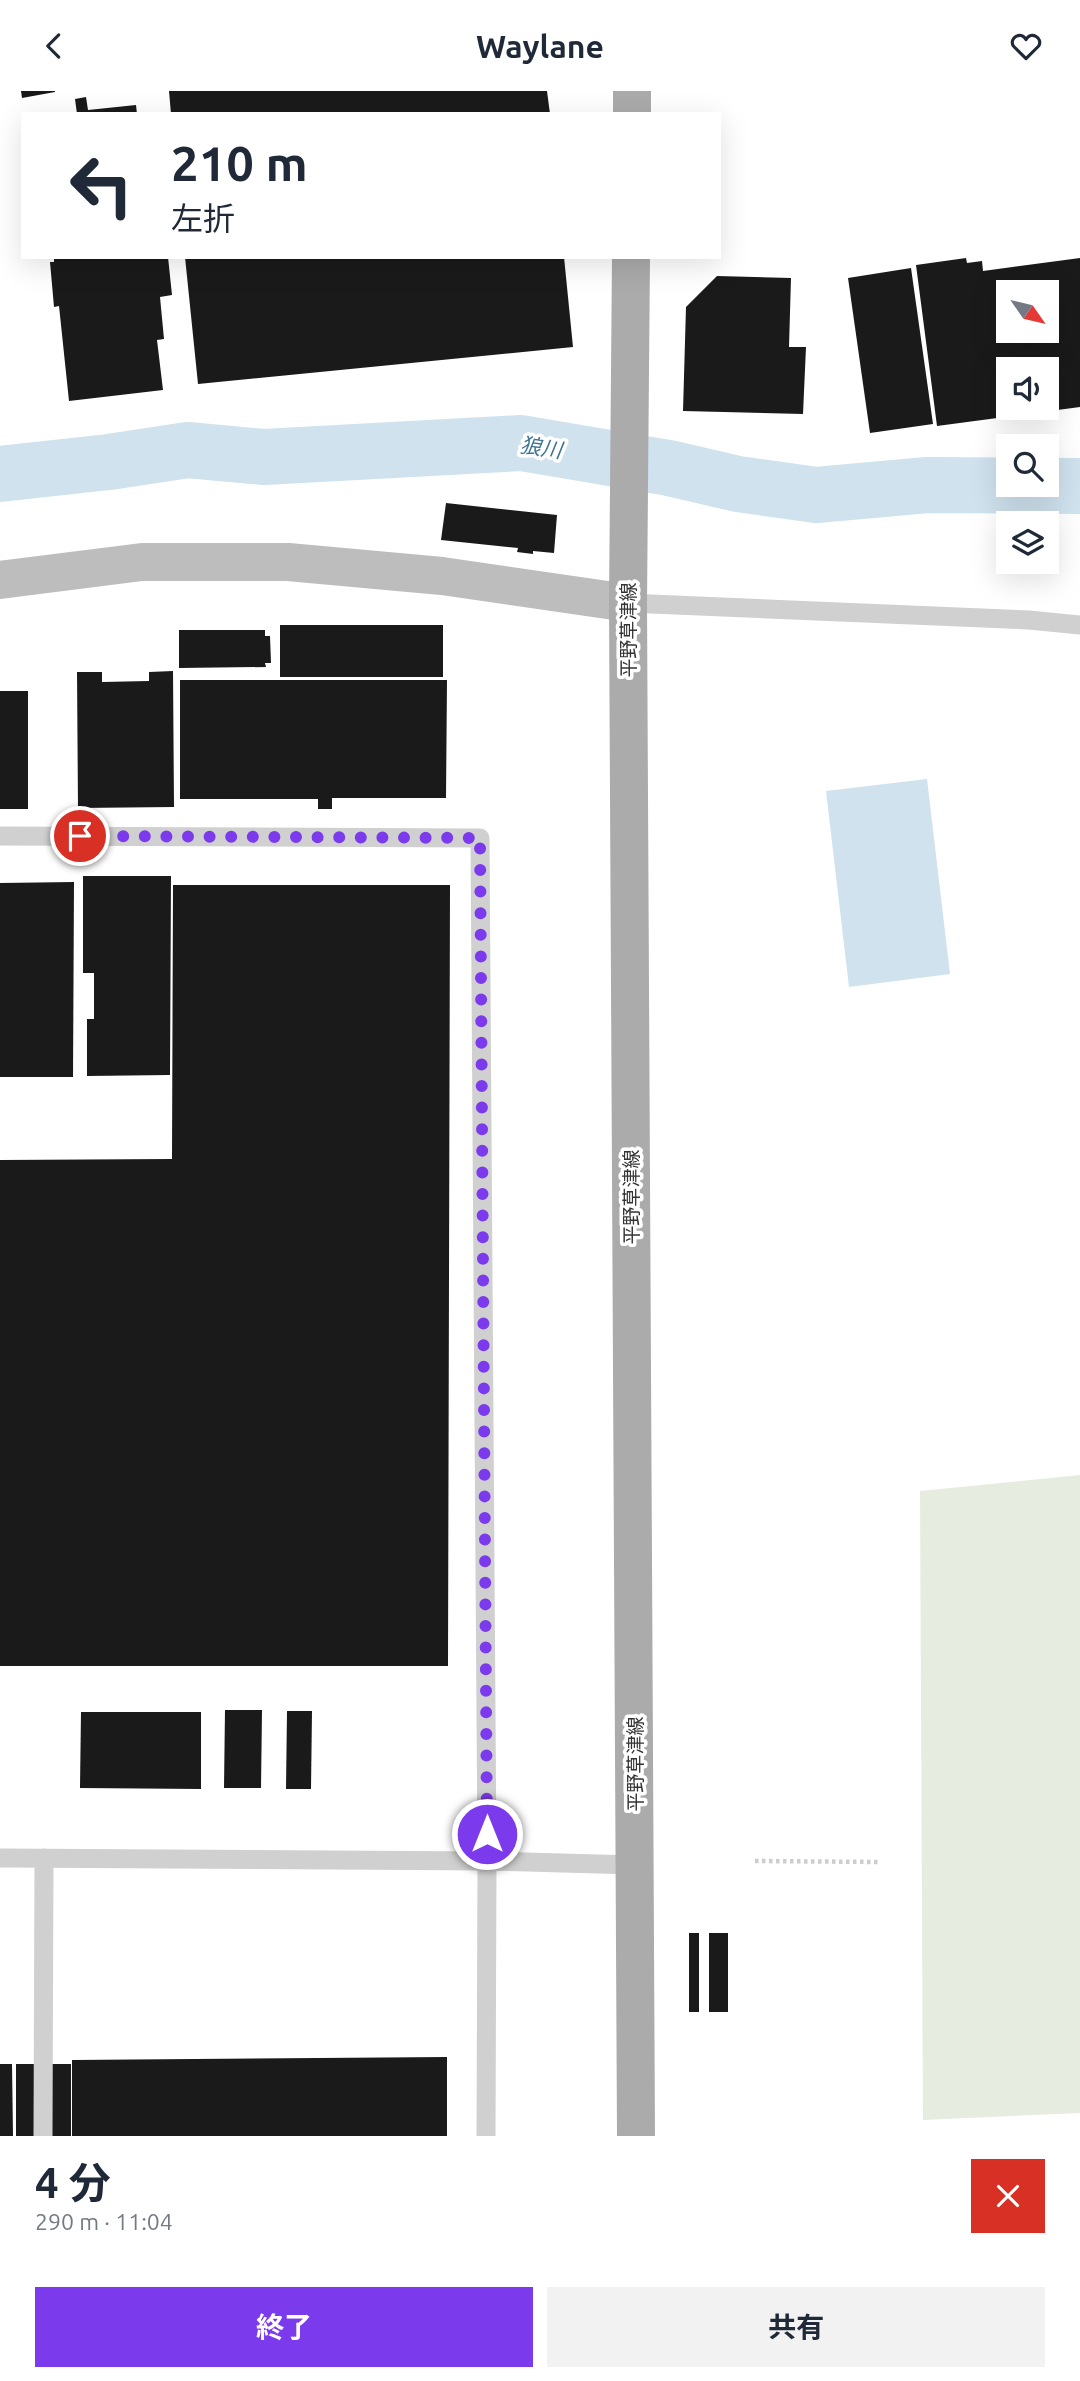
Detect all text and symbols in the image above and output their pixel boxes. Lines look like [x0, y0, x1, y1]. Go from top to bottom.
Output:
icon: back [35, 27, 73, 65]
icon: heart [1007, 27, 1045, 65]
text: Waylane [476, 28, 604, 64]
text: 210 m [171, 135, 308, 190]
icon: left [56, 140, 147, 231]
text: 左折 [171, 200, 235, 236]
north arrow [996, 280, 1059, 343]
map controls [996, 280, 1059, 574]
button: sound [996, 357, 1059, 420]
water label: 狼川 [519, 432, 566, 462]
button: search [996, 434, 1059, 497]
button: layers [996, 511, 1059, 574]
street label: 平野草津線 [617, 582, 639, 678]
pin [50, 806, 110, 866]
icon: arrive [61, 817, 99, 855]
street label: 平野草津線 [620, 1149, 642, 1245]
street label: 平野草津線 [624, 1716, 646, 1812]
position arrow [450, 1797, 524, 1871]
text: 4 分 [35, 2159, 111, 2206]
button: close [971, 2159, 1045, 2233]
text: 290 m · 11:04 [35, 2209, 173, 2234]
button: 終了 [35, 2287, 533, 2367]
button: 共有 [547, 2287, 1045, 2367]

